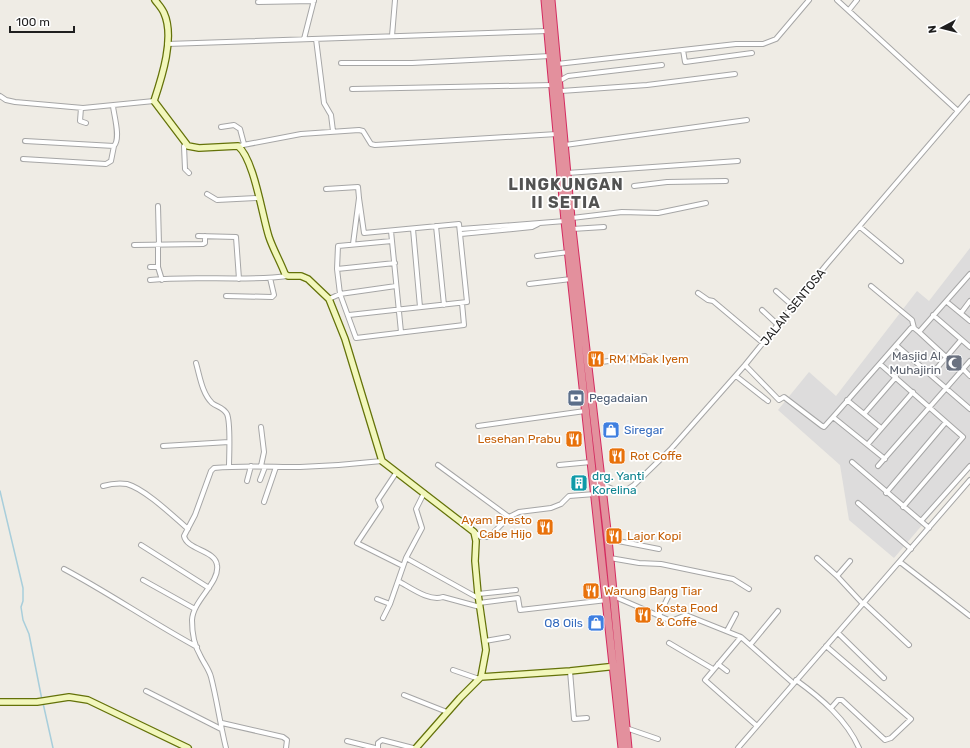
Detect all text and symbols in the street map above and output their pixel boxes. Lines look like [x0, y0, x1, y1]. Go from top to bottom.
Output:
scale bar [10, 8, 74, 34]
north arrow [922, 8, 962, 48]
text: 100 m [16, 15, 50, 29]
text: N [926, 24, 940, 34]
district label: LINGKUNGAN II SETIA [508, 175, 624, 212]
street label: JALAN SENTOSA [758, 266, 828, 348]
restaurant icon: RM Mbak Iyem [586, 349, 606, 369]
place label: Masjid Al Muhajirin [890, 349, 941, 377]
place label: RM Mbak Iyem [609, 352, 689, 366]
mosque icon: Masjid Al Muhajirin [944, 353, 964, 373]
bank icon: Pegadaian [566, 388, 586, 408]
place label: Pegadaian [589, 391, 648, 405]
shop icon: Siregar [601, 420, 621, 440]
place label: Siregar [624, 423, 664, 437]
restaurant icon: Lesehan Prabu [564, 429, 584, 449]
place label: Lesehan Prabu [478, 432, 561, 446]
restaurant icon: Rot Coffe [607, 446, 627, 466]
place label: Rot Coffe [630, 449, 682, 463]
place label: drg. Yanti Korelina [592, 469, 644, 497]
building icon: drg. Yanti Korelina [569, 473, 589, 493]
place label: Ayam Presto Cabe Hijo [461, 513, 532, 541]
restaurant icon: Ayam Presto Cabe Hijo [535, 517, 555, 537]
restaurant icon: Lajor Kopi [604, 526, 624, 546]
place label: Lajor Kopi [627, 529, 682, 543]
restaurant icon: Warung Bang Tiar [581, 581, 601, 601]
place label: Warung Bang Tiar [604, 584, 702, 598]
place label: Kosta Food & Coffe [656, 601, 718, 629]
restaurant icon: Kosta Food & Coffe [633, 605, 653, 625]
shop icon: Q8 Oils [586, 613, 606, 633]
place label: Q8 Oils [544, 616, 583, 630]

